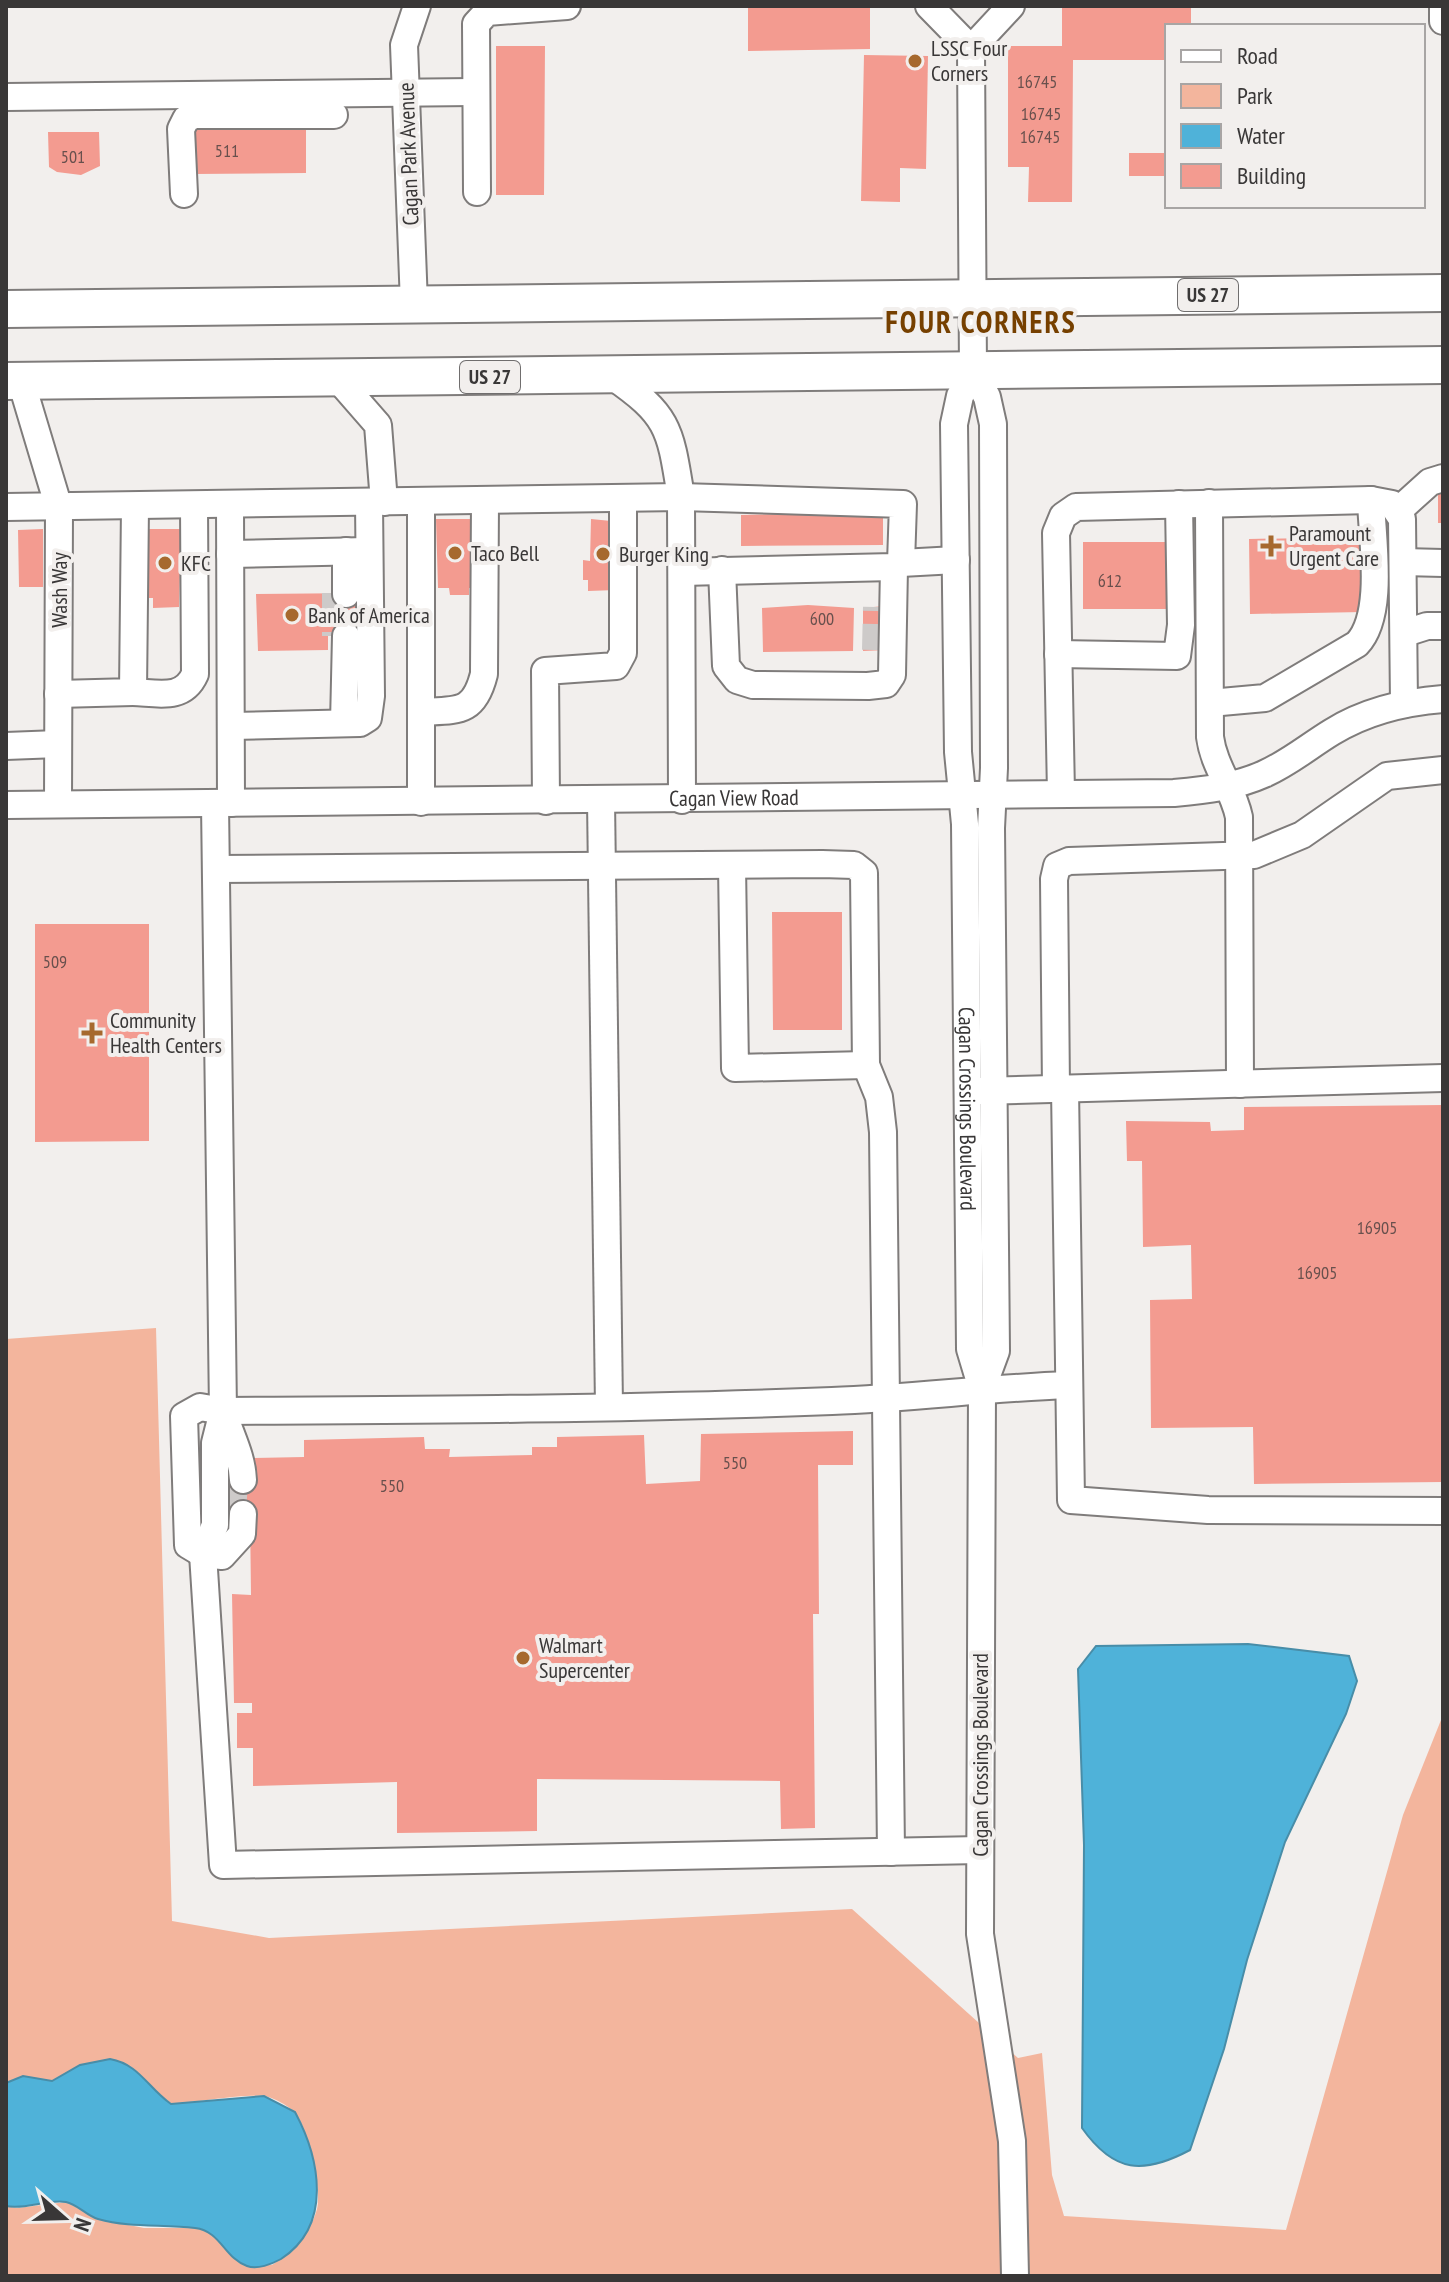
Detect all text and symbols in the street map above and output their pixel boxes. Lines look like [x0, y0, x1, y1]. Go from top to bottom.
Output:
legend [1165, 24, 1425, 208]
place label: LSSC Four Corners [931, 34, 1007, 87]
text: Road [1237, 40, 1278, 71]
marker: LSSC Four Corners [906, 52, 924, 70]
house number: 16745 [1017, 70, 1057, 93]
text: Park [1237, 80, 1273, 111]
street label: Cagan Park Avenue [392, 82, 424, 226]
house number: 16745 [1021, 102, 1061, 125]
text: Water [1237, 120, 1285, 151]
house number: 16745 [1020, 125, 1060, 148]
house number: 511 [215, 139, 239, 162]
house number: 501 [61, 145, 85, 168]
text: Building [1237, 160, 1306, 191]
road number: US 27 [1178, 279, 1238, 311]
district label: FOUR CORNERS [885, 302, 1077, 341]
road number: US 27 [460, 361, 520, 393]
place label: Paramount Urgent Care [1289, 519, 1379, 572]
marker: Paramount Urgent Care [1260, 535, 1282, 557]
place label: Taco Bell [471, 539, 540, 567]
place label: Burger King [619, 540, 709, 568]
marker: Taco Bell [446, 544, 464, 562]
marker: Burger King [594, 545, 612, 563]
place label: KFC [181, 549, 211, 577]
street label: Wash Way [45, 552, 73, 628]
marker: KFC [156, 554, 174, 572]
house number: 612 [1098, 569, 1122, 592]
place label: Bank of America [308, 601, 430, 629]
marker: Bank of America [283, 606, 301, 624]
house number: 600 [810, 607, 834, 630]
street label: Cagan View Road [669, 783, 799, 812]
house number: 509 [43, 950, 67, 973]
place label: Community Health Centers [110, 1006, 222, 1059]
street label: Cagan Crossings Boulevard [953, 1007, 983, 1211]
marker: Community Health Centers [81, 1022, 103, 1044]
house number: 16905 [1357, 1216, 1397, 1239]
house number: 16905 [1297, 1261, 1337, 1284]
house number: 550 [723, 1451, 747, 1474]
house number: 550 [380, 1474, 404, 1497]
place label: Walmart Supercenter [539, 1631, 630, 1684]
marker: Walmart Supercenter [514, 1649, 532, 1667]
street label: Cagan Crossings Boulevard [966, 1653, 994, 1857]
north arrow [24, 2178, 104, 2258]
text: N [68, 2214, 98, 2235]

